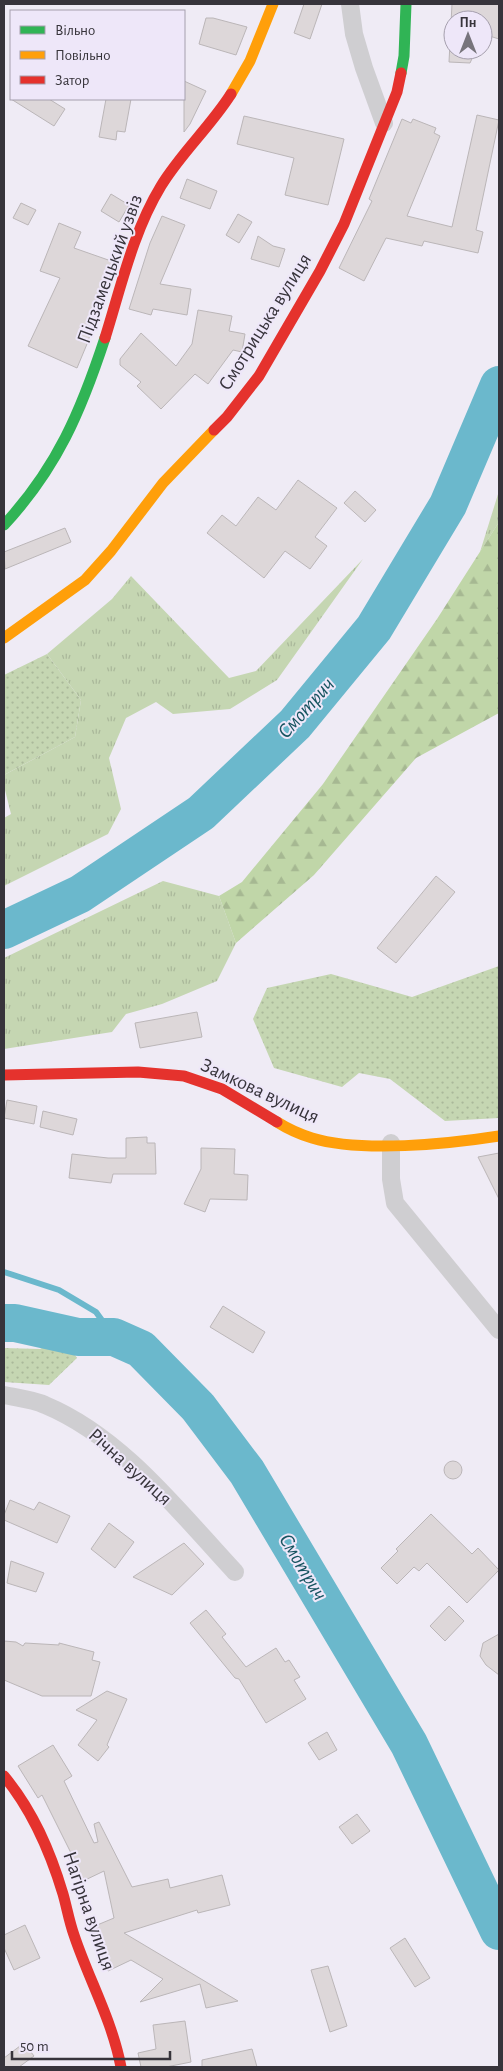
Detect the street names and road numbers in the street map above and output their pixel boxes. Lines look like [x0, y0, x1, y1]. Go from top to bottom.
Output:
street label: Підзамецький узвіз [74, 192, 146, 346]
street label: Смотрицька вулиця [215, 250, 315, 394]
street label: Замкова вулиця [198, 1055, 322, 1127]
street label: Річна вулиця [85, 1425, 175, 1509]
street label: Нагірна вулиця [59, 1849, 119, 1973]

